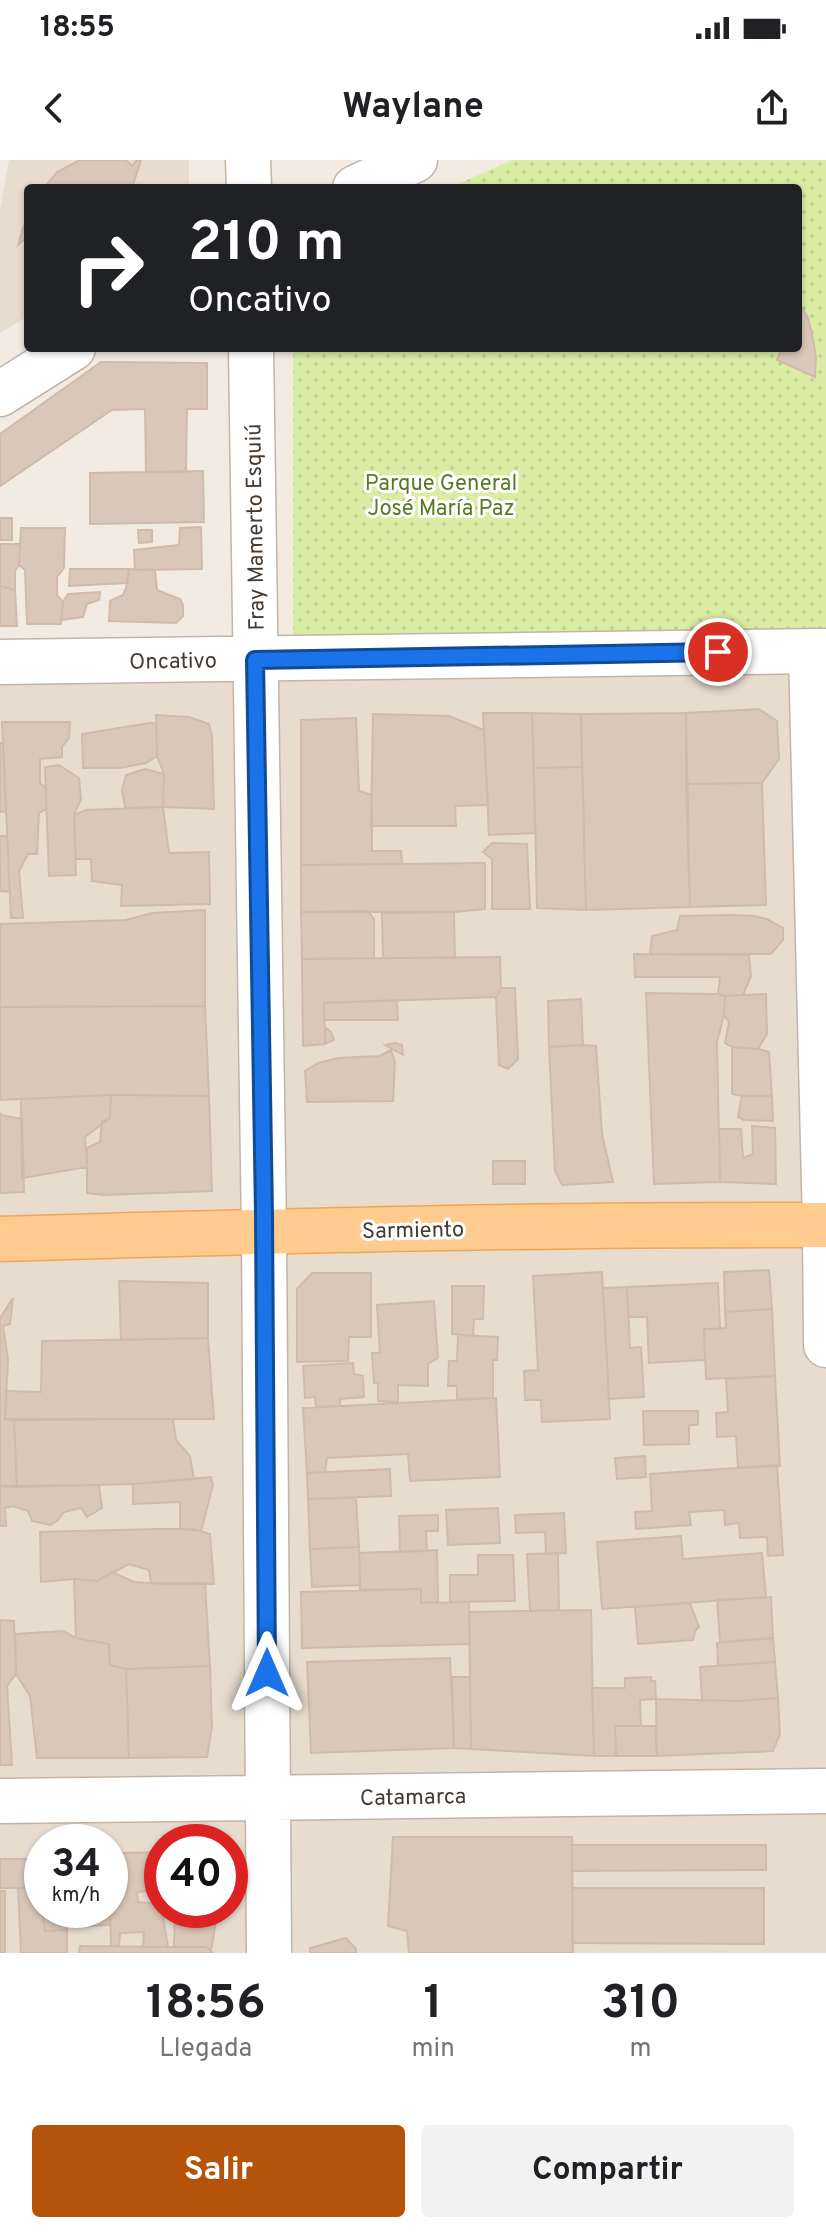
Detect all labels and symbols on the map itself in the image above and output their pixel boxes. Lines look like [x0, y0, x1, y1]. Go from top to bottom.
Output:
street label: Fray Mamerto Esquiú [241, 423, 272, 631]
park label: Parque General José María Paz [365, 471, 517, 523]
pin [684, 618, 752, 686]
street label: Oncativo [129, 648, 217, 677]
street label: Sarmiento [362, 1217, 464, 1246]
position arrow [225, 1631, 309, 1715]
street label: Catamarca [360, 1784, 466, 1813]
speed limit sign: 40 [144, 1824, 248, 1928]

